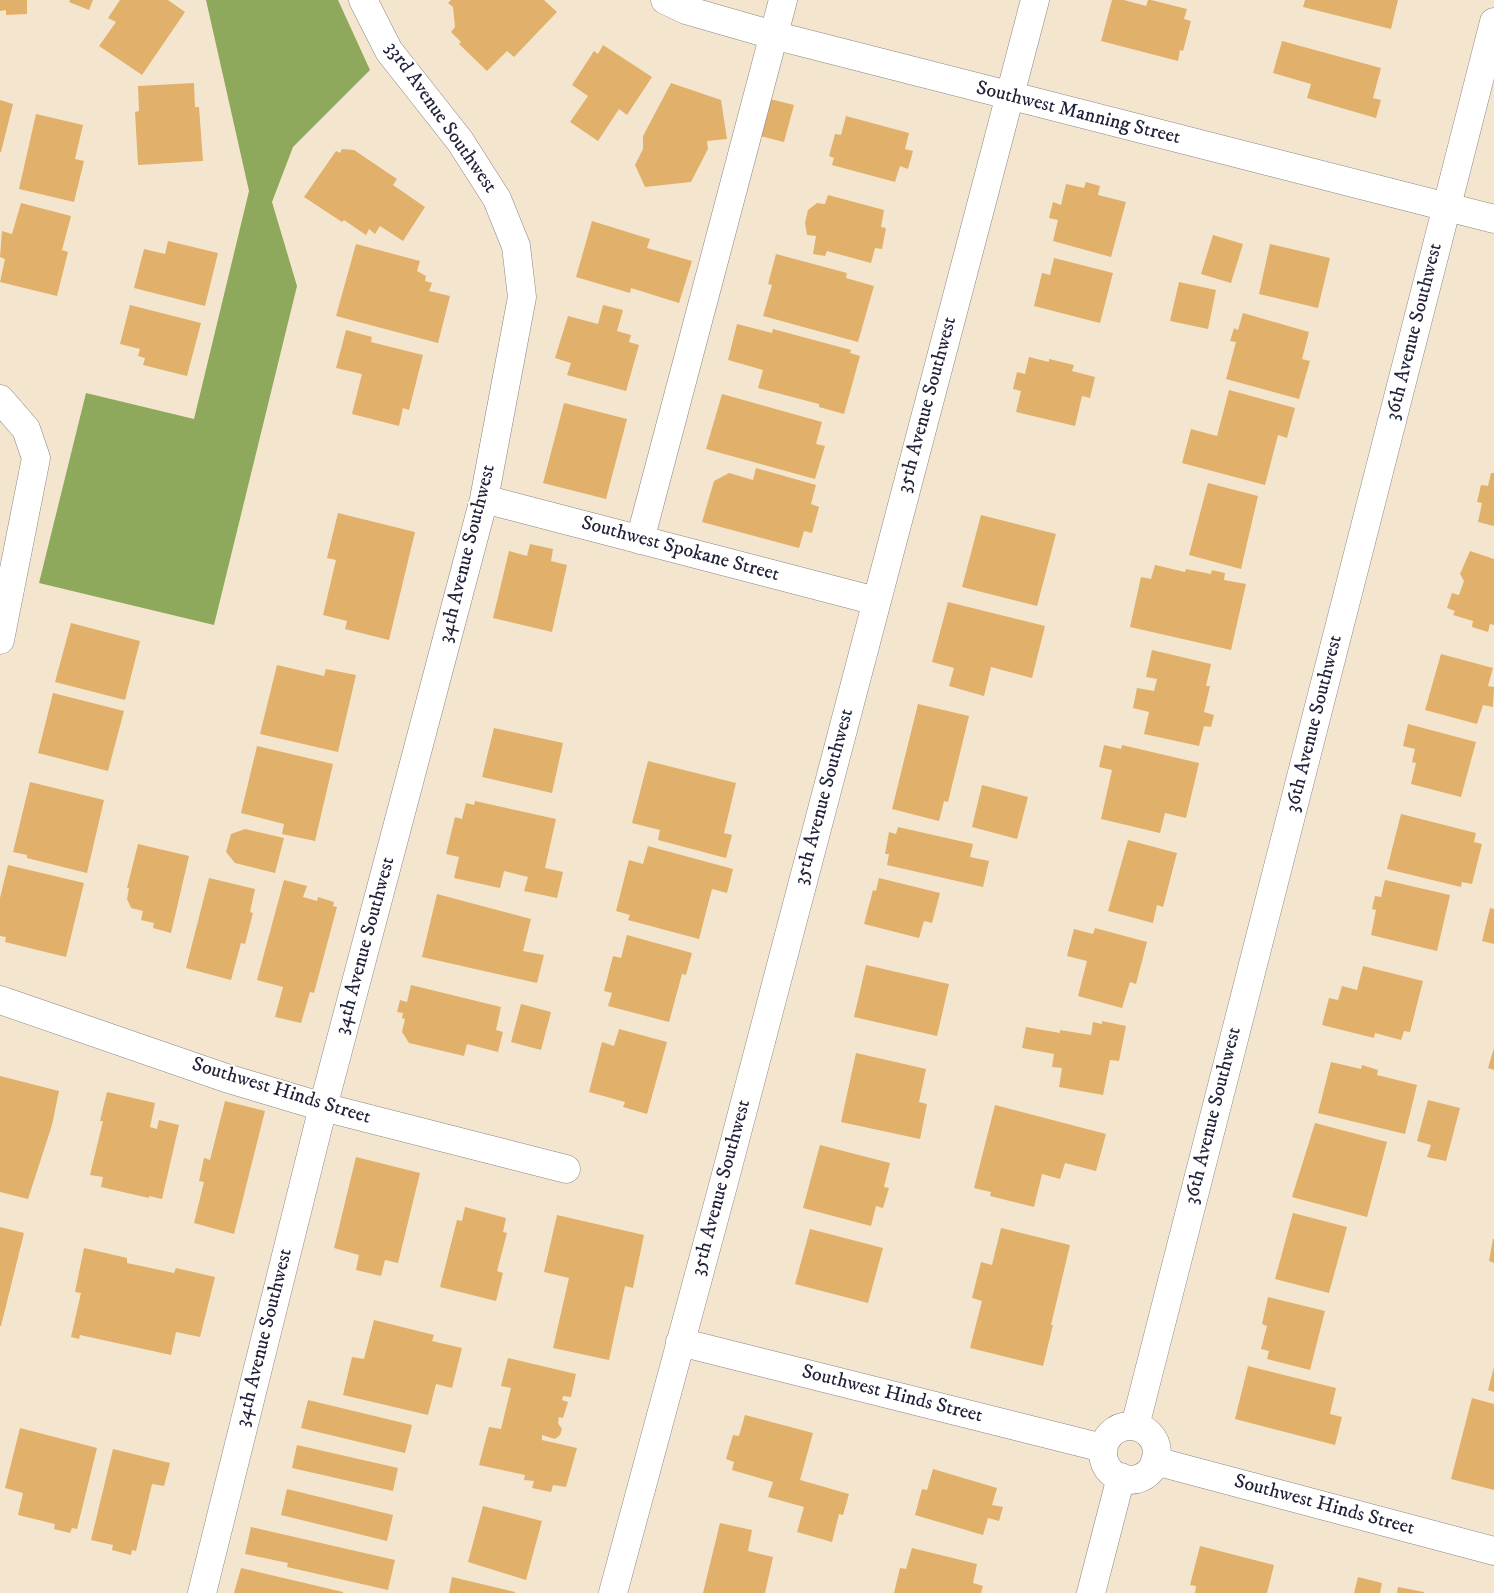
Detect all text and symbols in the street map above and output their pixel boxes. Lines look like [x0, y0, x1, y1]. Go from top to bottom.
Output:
street label: 33rd Avenue Southwest [379, 38, 501, 198]
street label: Southwest Manning Street [973, 77, 1183, 151]
street label: 36th Avenue Southwest [1381, 241, 1449, 423]
street label: 35th Avenue Southwest [893, 314, 963, 496]
street label: 34th Avenue Southwest [434, 462, 502, 646]
street label: Southwest Spokane Street [578, 512, 782, 588]
street label: 36th Avenue Southwest [1281, 633, 1349, 815]
street label: 35th Avenue Southwest [790, 706, 860, 888]
street label: 34th Avenue Southwest [331, 855, 401, 1037]
street label: 36th Avenue Southwest [1180, 1025, 1248, 1207]
street label: Southwest Hinds Street [189, 1053, 373, 1131]
street label: 35th Avenue Southwest [687, 1097, 757, 1279]
street label: 34th Avenue Southwest [231, 1246, 299, 1430]
street label: Southwest Hinds Street [799, 1361, 985, 1429]
street label: Southwest Hinds Street [1231, 1470, 1417, 1542]

